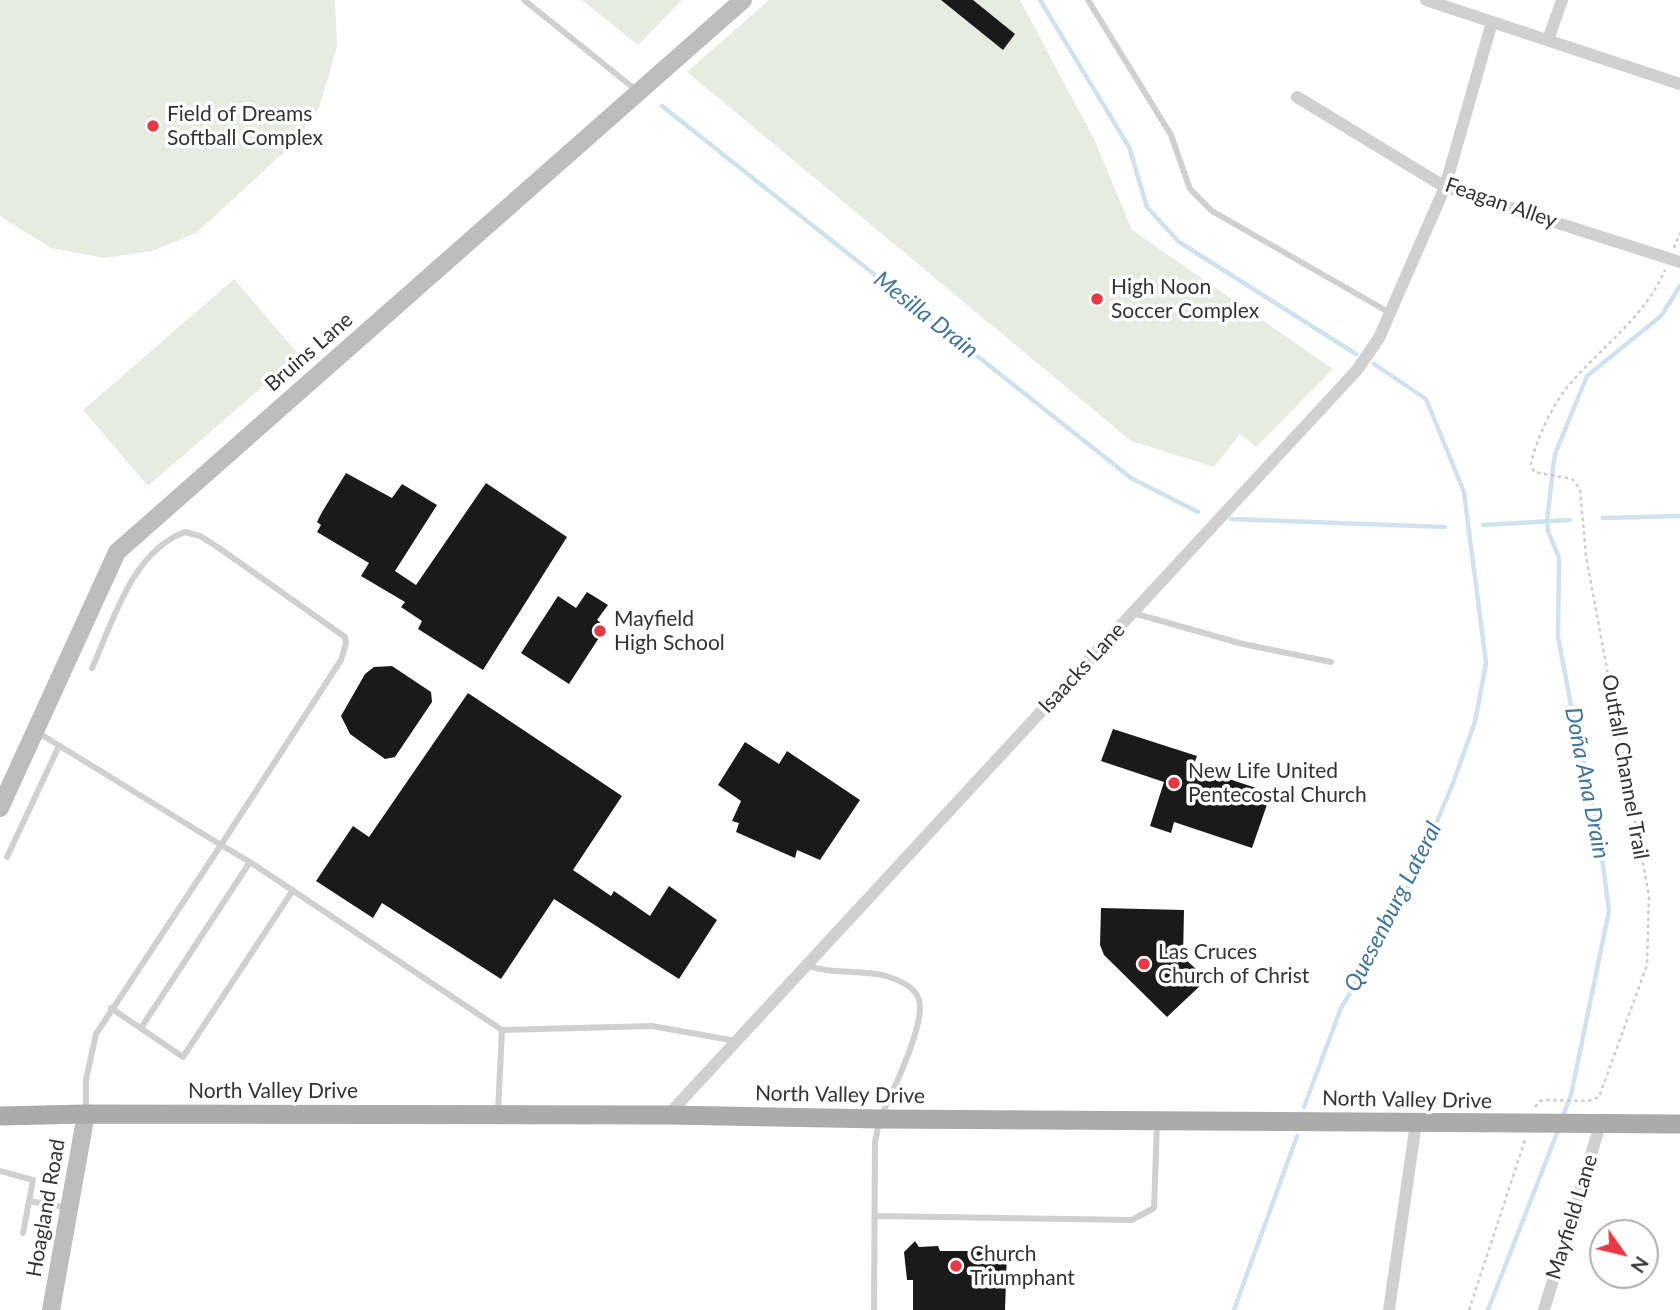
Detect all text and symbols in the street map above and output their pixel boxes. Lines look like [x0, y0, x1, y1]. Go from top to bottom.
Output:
place label: Field of Dreams Softball Complex [167, 101, 323, 151]
marker: Field of Dreams Softball Complex [145, 118, 161, 134]
street label: Feagan Alley [1442, 172, 1560, 234]
water label: Mesilla Drain [868, 266, 984, 364]
place label: High Noon Soccer Complex [1111, 274, 1259, 324]
marker: High Noon Soccer Complex [1089, 291, 1105, 307]
street label: Bruins Lane [260, 307, 358, 397]
place label: Mayfield High School [614, 606, 725, 656]
street label: Isaacks Lane [1034, 617, 1130, 719]
marker: Mayfield High School [592, 623, 608, 639]
street label: Outfall Channel Trail [1596, 672, 1654, 862]
water label: Doña Ana Drain [1559, 705, 1615, 861]
place label: New Life United Pentecostal Church [1188, 758, 1367, 808]
marker: New Life United Pentecostal Church [1166, 775, 1182, 791]
water label: Quesenburg Lateral [1338, 818, 1448, 996]
place label: Las Cruces Church of Christ [1158, 939, 1309, 989]
marker: Las Cruces Church of Christ [1136, 956, 1152, 972]
street label: North Valley Drive [188, 1078, 358, 1104]
street label: North Valley Drive [755, 1081, 925, 1109]
street label: North Valley Drive [1322, 1086, 1492, 1114]
street label: Hoagland Road [21, 1137, 71, 1279]
street label: Mayfield Lane [1541, 1151, 1603, 1283]
north arrow [1589, 1219, 1659, 1289]
place label: Church Triumphant [970, 1241, 1075, 1291]
text: N [1627, 1252, 1654, 1277]
marker: Church Triumphant [948, 1258, 964, 1274]

